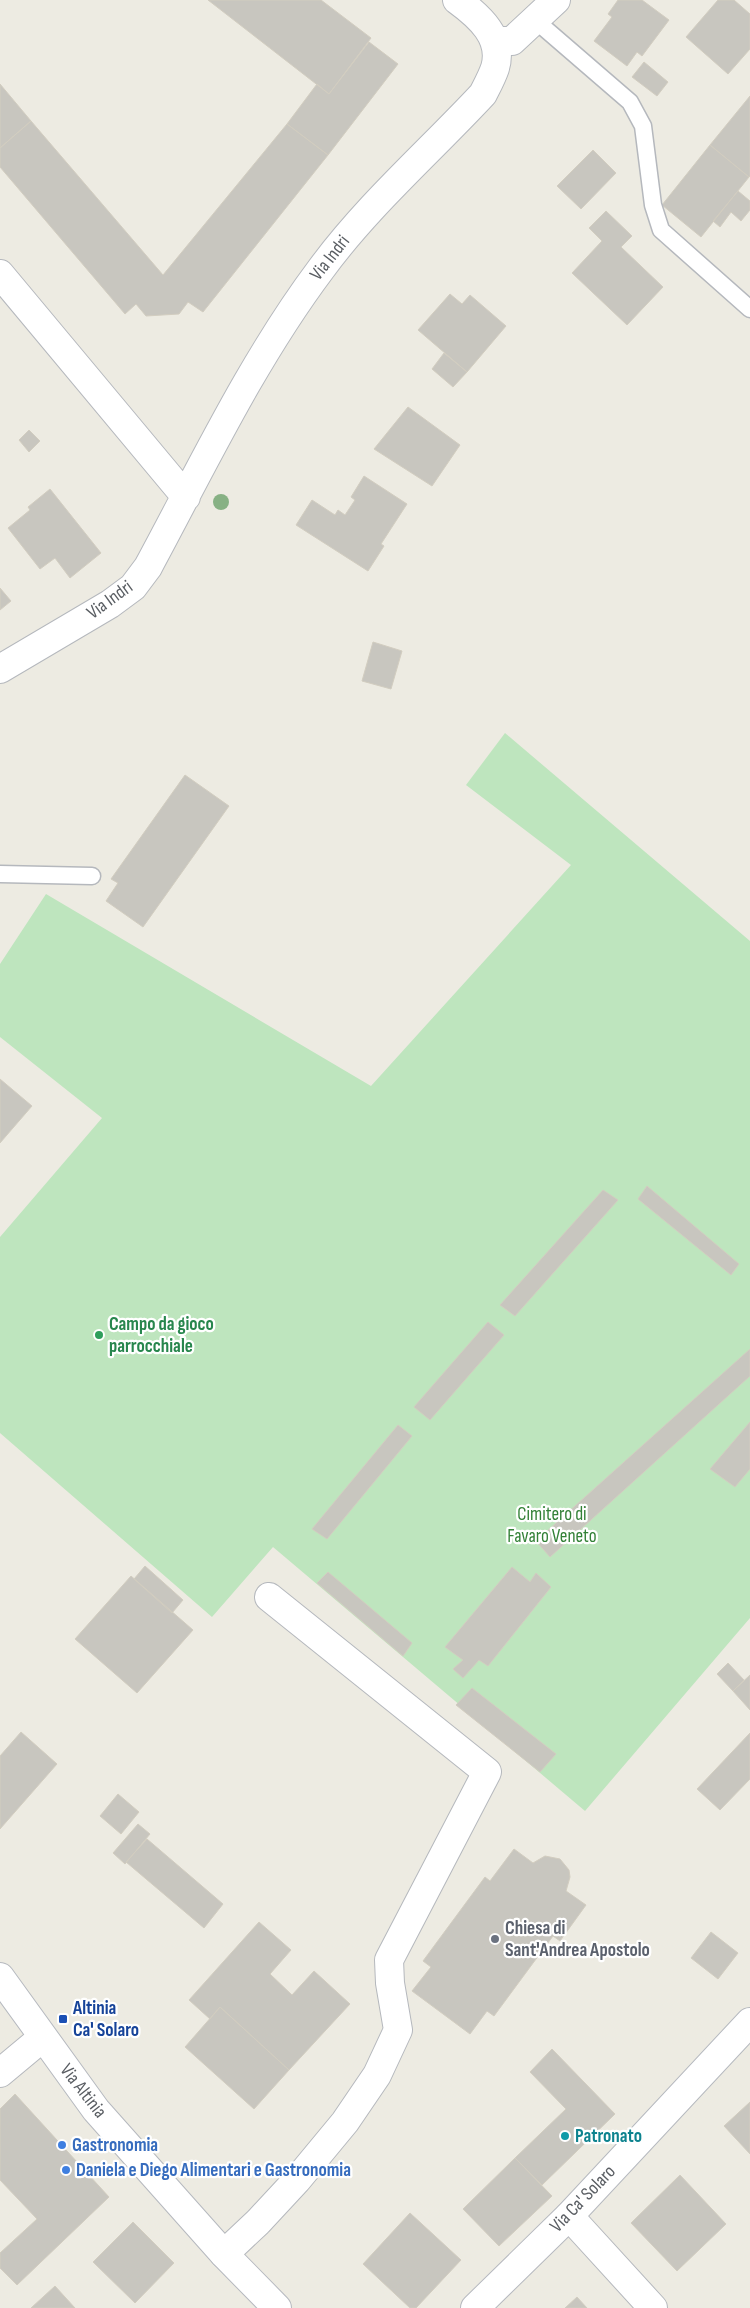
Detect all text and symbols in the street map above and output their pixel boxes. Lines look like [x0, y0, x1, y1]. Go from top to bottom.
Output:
street label: Via Indri [305, 231, 355, 285]
street label: Via Indri [82, 576, 138, 624]
place label: Campo da gioco parrocchiale [109, 1313, 214, 1358]
marker: Campo da gioco parrocchiale [93, 1329, 105, 1341]
park label: Cimitero di Favaro Veneto [507, 1503, 597, 1548]
place label: Chiesa di Sant'Andrea Apostolo [505, 1917, 650, 1962]
marker: Chiesa di Sant'Andrea Apostolo [489, 1933, 501, 1945]
place label: Altinia Ca' Solaro [72, 1997, 139, 2042]
marker: Altinia Ca' Solaro [57, 2013, 69, 2025]
street label: Via Altinia [55, 2059, 111, 2123]
place label: Patronato [575, 2125, 642, 2148]
marker: Patronato [559, 2130, 571, 2142]
place label: Gastronomia [72, 2134, 158, 2157]
marker: Gastronomia [56, 2139, 68, 2151]
place label: Daniela e Diego Alimentari e Gastronomia [76, 2159, 351, 2182]
street label: Via Ca' Solaro [545, 2161, 621, 2237]
marker: Daniela e Diego Alimentari e Gastronomia [60, 2164, 72, 2176]

